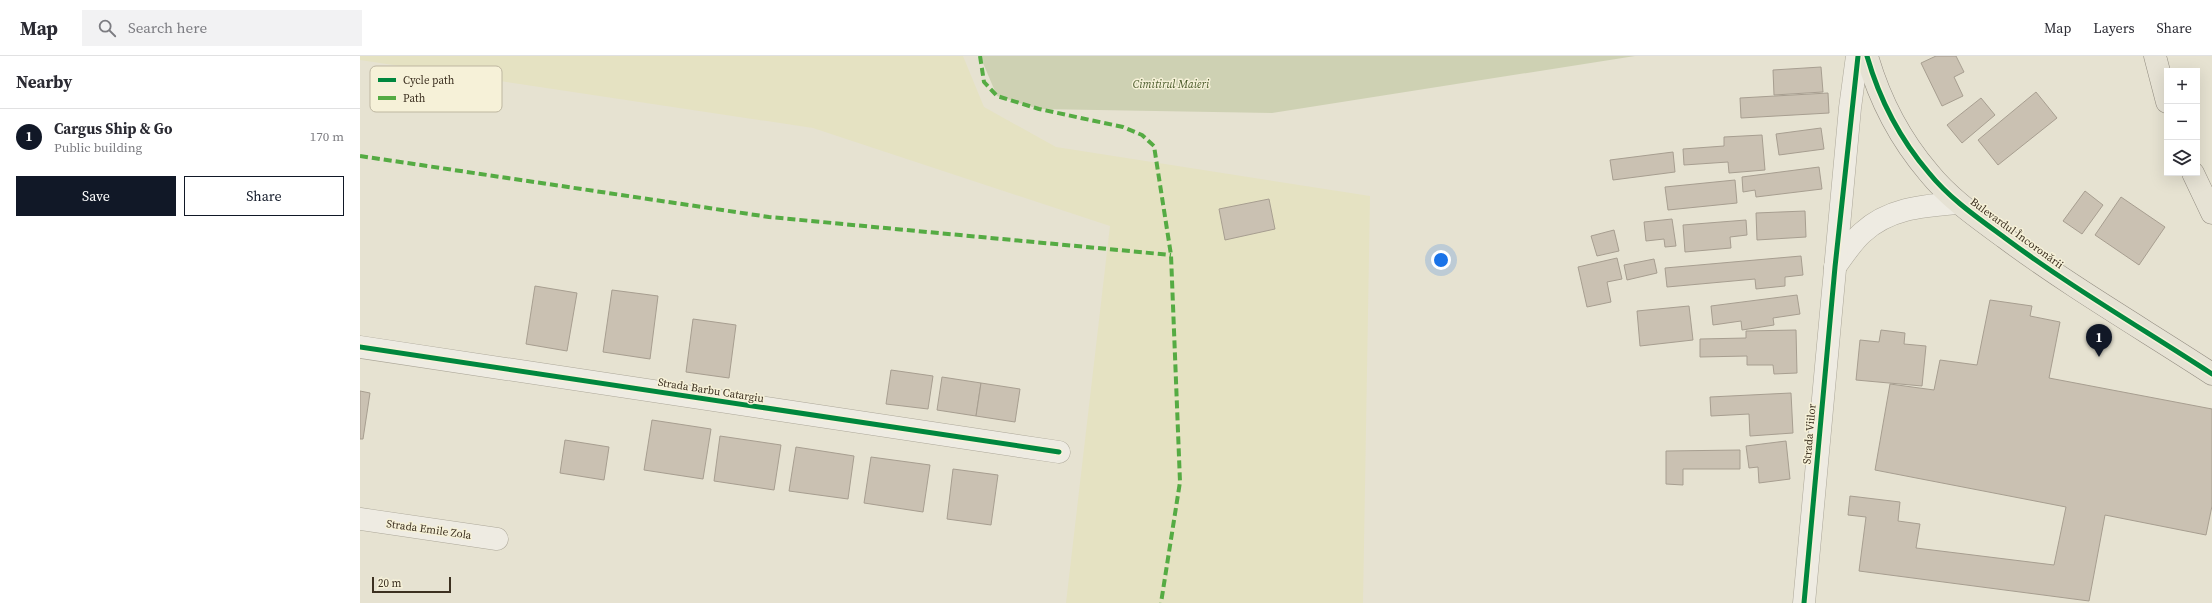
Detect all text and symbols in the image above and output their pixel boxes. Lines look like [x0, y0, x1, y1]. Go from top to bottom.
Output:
search box [82, 10, 362, 46]
text: Map [20, 15, 58, 41]
icon: search [96, 17, 118, 39]
text: Search here [128, 17, 207, 38]
text: Map [2044, 18, 2071, 38]
text: Layers [2093, 18, 2135, 38]
text: Share [2157, 18, 2192, 38]
legend [370, 66, 502, 112]
map controls [2164, 68, 2200, 176]
button: + [2164, 68, 2200, 104]
text: Nearby [16, 70, 72, 94]
text: Cycle path [403, 73, 455, 88]
park label: Cimitirul Maieri [1133, 77, 1210, 92]
text: Path [403, 91, 426, 106]
button: − [2164, 104, 2200, 140]
text: Cargus Ship & Go [54, 118, 172, 139]
text: 1 [25, 128, 33, 145]
text: 170 m [310, 128, 344, 145]
text: Public building [54, 139, 142, 156]
button: layers [2164, 140, 2200, 176]
button: Save [16, 176, 176, 216]
button: Share [184, 176, 344, 216]
street label: Bulevardul Încoronării [1967, 194, 2066, 272]
your location [1431, 250, 1451, 270]
pin: 1 [2086, 324, 2112, 357]
street label: Strada Barbu Catargiu [657, 375, 766, 406]
street label: Strada Viilor [1799, 403, 1820, 465]
street label: Strada Emile Zola [386, 516, 473, 543]
scale bar [372, 575, 451, 594]
text: 20 m [378, 576, 401, 591]

